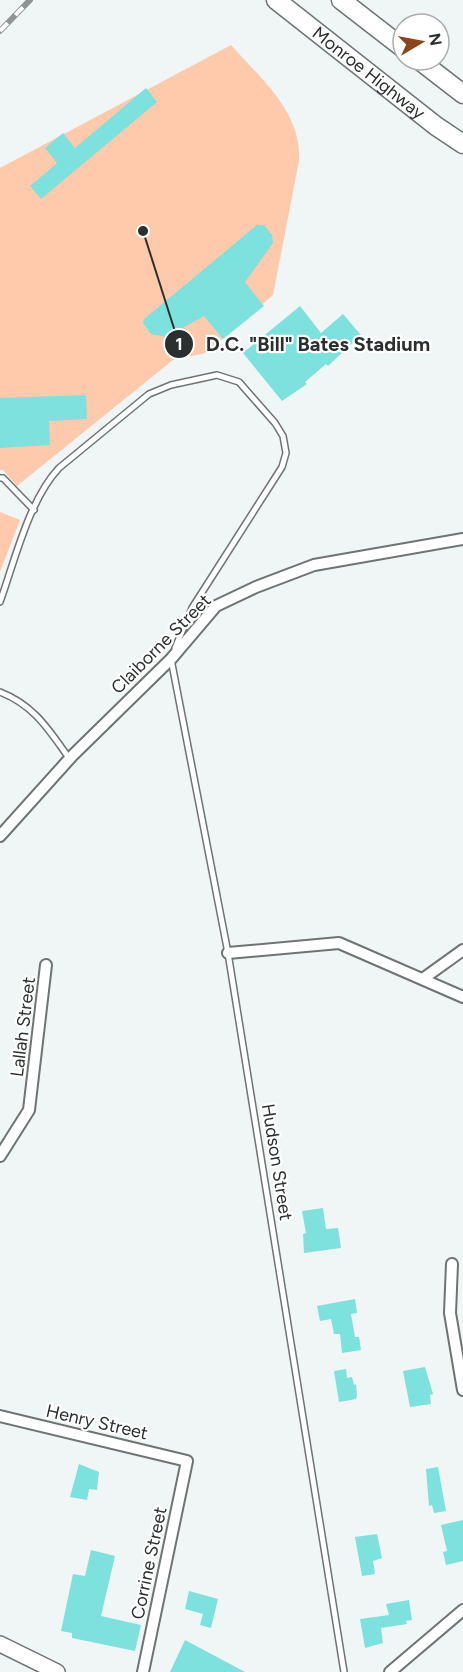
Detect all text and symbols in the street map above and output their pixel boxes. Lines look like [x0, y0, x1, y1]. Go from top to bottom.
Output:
north arrow [391, 12, 451, 72]
street label: Monroe Highway [308, 22, 430, 124]
text: N [425, 32, 446, 47]
callout: D.C. "Bill" Bates Stadium [164, 325, 442, 363]
text: D.C. "Bill" Bates Stadium [206, 332, 430, 356]
text: 1 [175, 333, 183, 355]
street label: Claiborne Street [107, 589, 216, 698]
street label: Lallah Street [6, 976, 40, 1078]
street label: Hudson Street [257, 1102, 297, 1222]
street label: Henry Street [44, 1400, 150, 1444]
street label: Corrine Street [126, 1505, 172, 1621]

